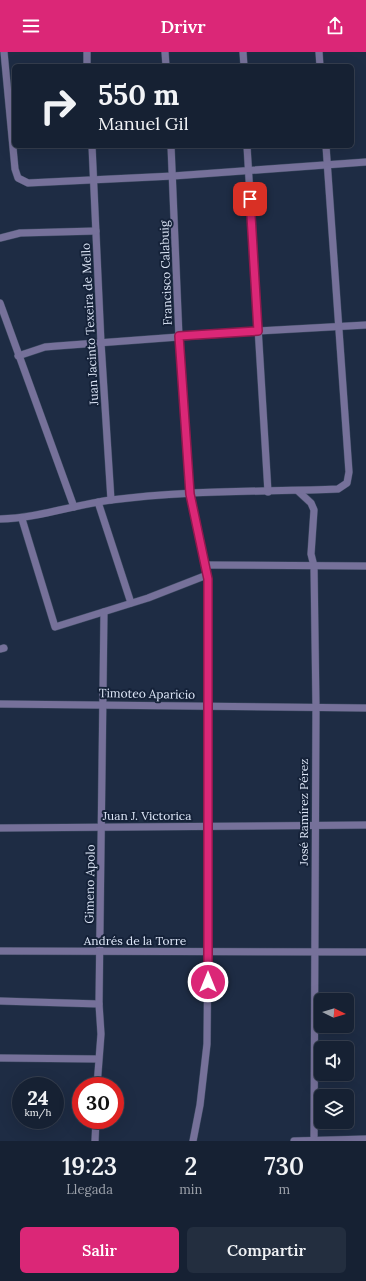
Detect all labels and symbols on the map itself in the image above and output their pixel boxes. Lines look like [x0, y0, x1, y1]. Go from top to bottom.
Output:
pin [233, 182, 267, 216]
street label: Francisco Calabuig [156, 220, 175, 326]
street label: Juan Jacinto Texeira de Mello [78, 242, 101, 407]
street label: Timoteo Aparicio [99, 685, 195, 702]
street label: José Ramírez Pérez [296, 759, 311, 866]
street label: Juan J. Victorica [102, 808, 191, 823]
street label: Gimeno Apolo [81, 844, 98, 924]
street label: Andrés de la Torre [83, 933, 187, 948]
position arrow [187, 961, 229, 1003]
north arrow [314, 993, 354, 1033]
speed limit sign: 30 [72, 1077, 124, 1129]

